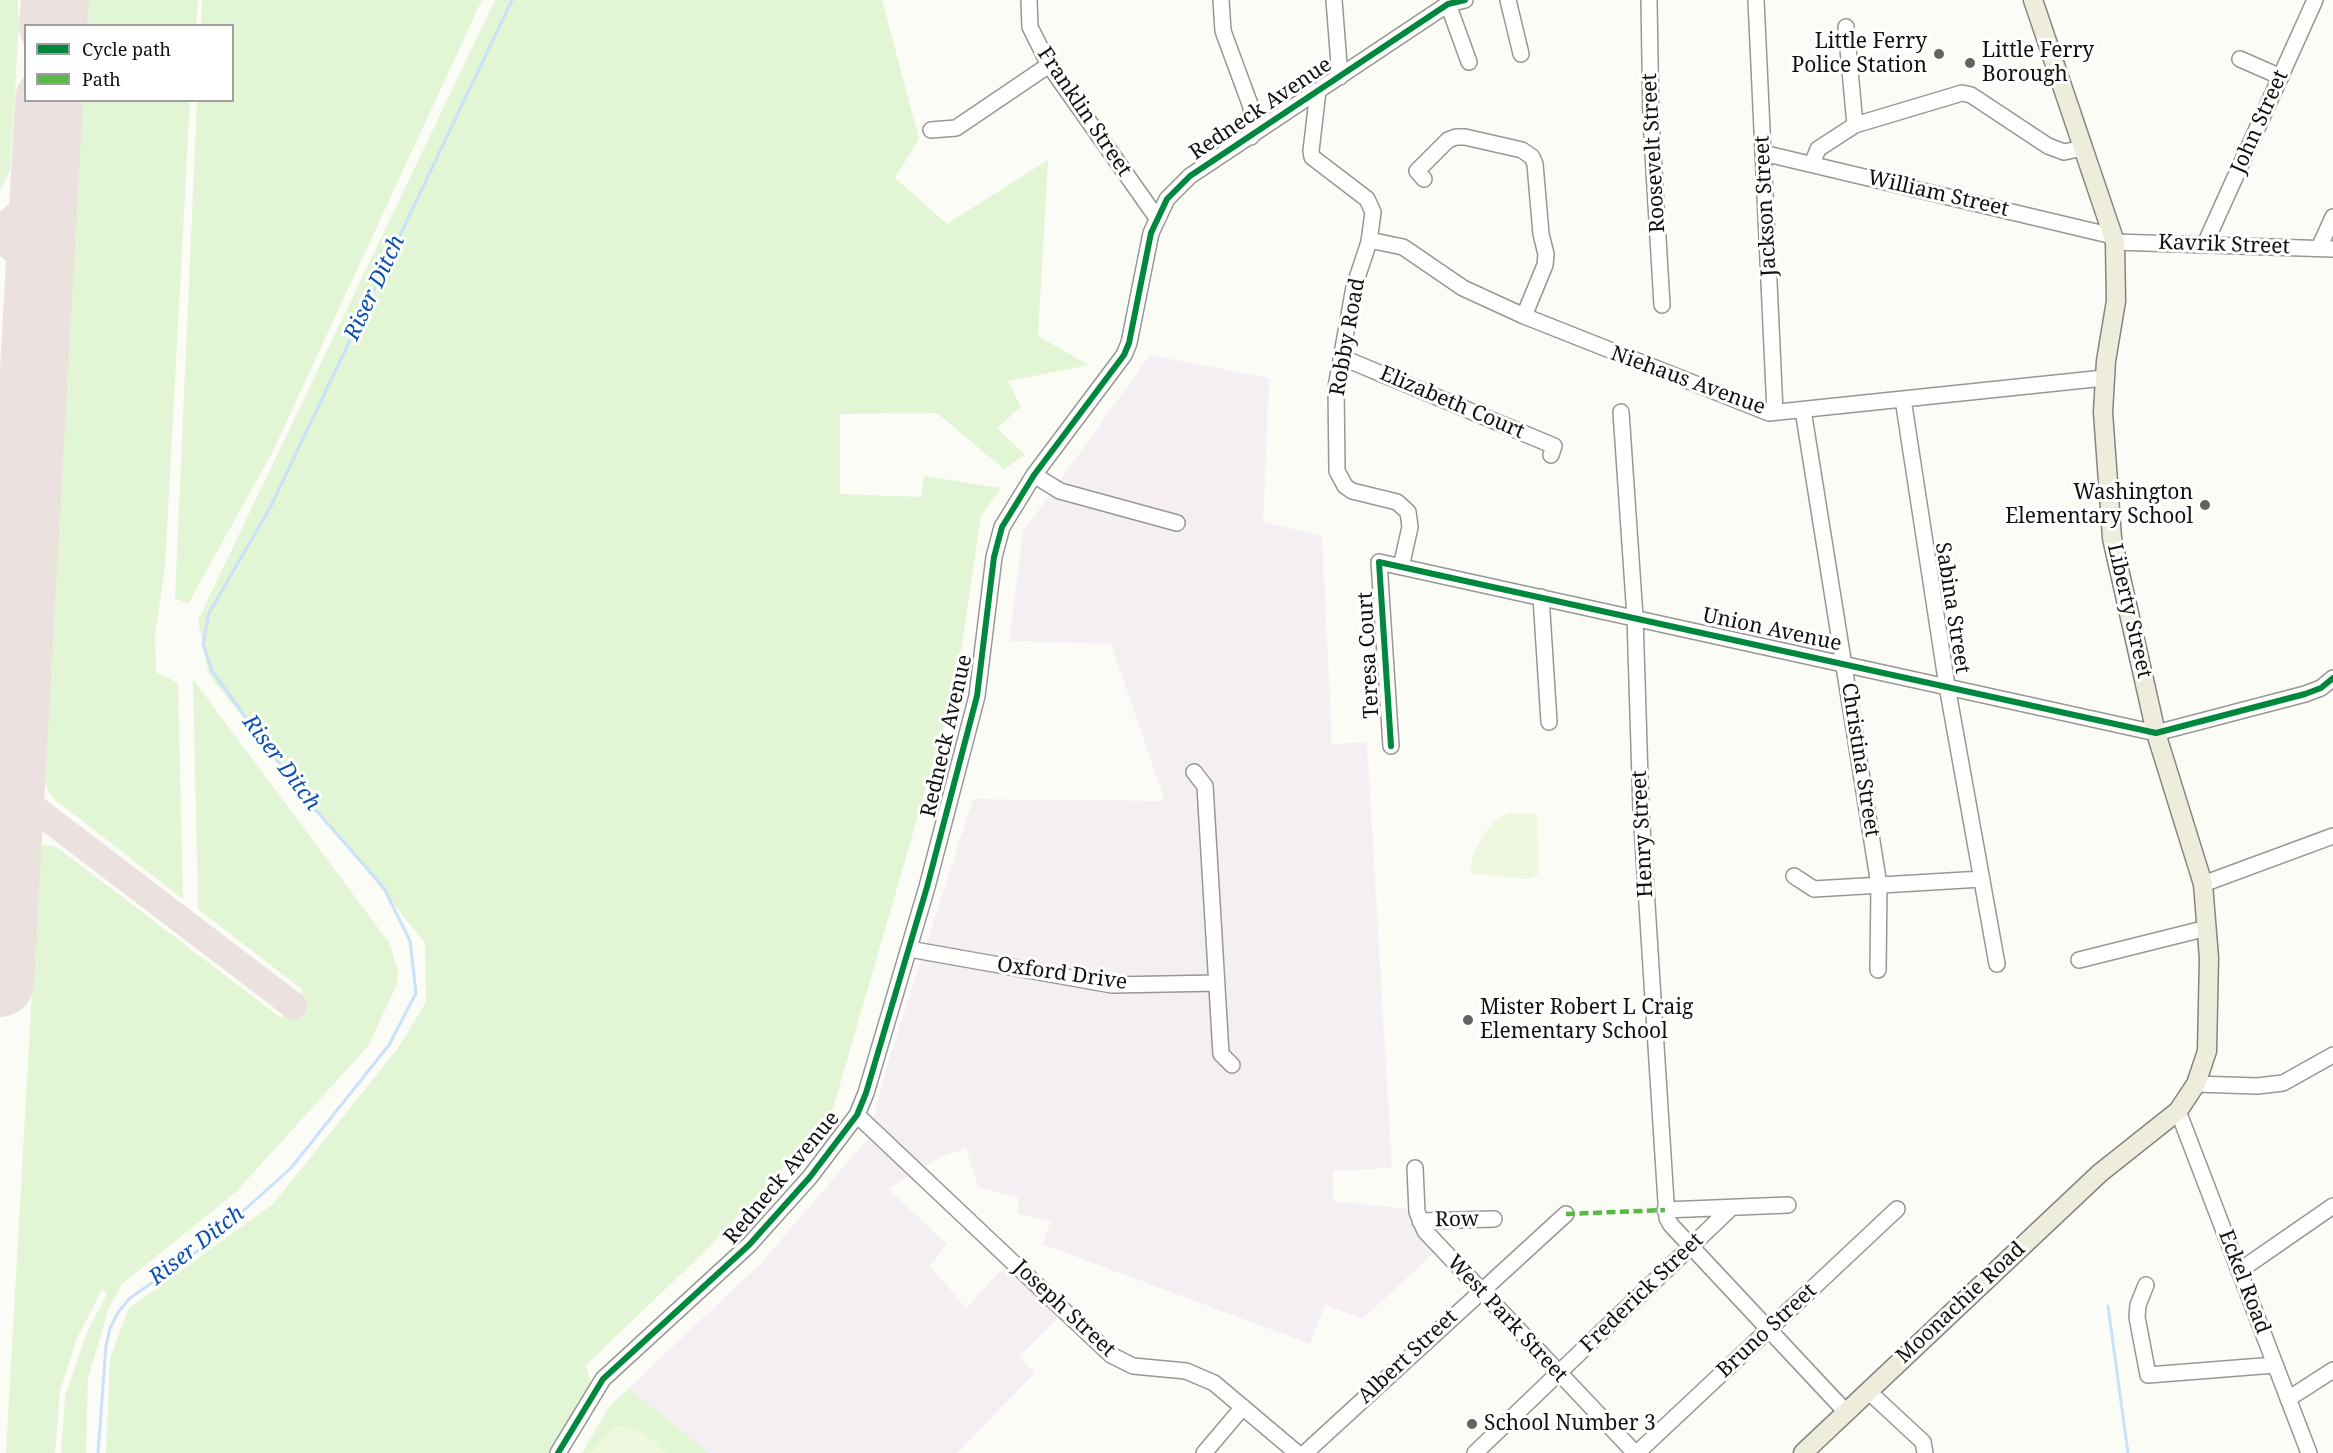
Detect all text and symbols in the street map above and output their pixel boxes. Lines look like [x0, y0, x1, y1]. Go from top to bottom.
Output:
legend [24, 24, 234, 102]
place label: Little Ferry Police Station [1792, 29, 1927, 79]
text: Cycle path [82, 37, 171, 61]
place label: Little Ferry Borough [1982, 38, 2094, 88]
street label: Franklin Street [1032, 43, 1136, 181]
marker: Little Ferry Police Station [1932, 47, 1946, 61]
street label: Redneck Avenue [1185, 52, 1337, 166]
marker: Little Ferry Borough [1963, 56, 1977, 70]
street label: John Street [2226, 66, 2294, 178]
text: Path [82, 67, 121, 91]
street label: Roosevelt Street [1637, 72, 1671, 234]
street label: Jackson Street [1750, 135, 1782, 277]
street label: William Street [1865, 166, 2011, 222]
street label: Kavrik Street [2158, 230, 2290, 260]
water label: Riser Ditch [339, 231, 411, 345]
street label: Robby Road [1325, 276, 1371, 398]
street label: Niehaus Avenue [1607, 341, 1769, 421]
street label: Elizabeth Court [1376, 361, 1528, 445]
place label: Washington Elementary School [2005, 480, 2193, 530]
marker: Washington Elementary School [2198, 498, 2212, 512]
street label: Sabina Street [1929, 541, 1975, 675]
street label: Liberty Street [2101, 541, 2157, 681]
street label: Teresa Court [1353, 591, 1385, 719]
street label: Union Avenue [1700, 603, 1844, 657]
street label: Redneck Avenue [916, 652, 978, 820]
street label: Christina Street [1835, 681, 1885, 839]
water label: Riser Ditch [236, 710, 326, 816]
street label: Henry Street [1627, 770, 1659, 898]
street label: Oxford Drive [995, 952, 1129, 996]
place label: Mister Robert L Craig Elementary School [1480, 995, 1693, 1045]
marker: Mister Robert L Craig Elementary School [1461, 1013, 1475, 1027]
street label: Redneck Avenue [719, 1106, 845, 1250]
water label: Riser Ditch [144, 1201, 250, 1291]
street label: Row [1435, 1207, 1479, 1233]
street label: Eckel Road [2213, 1227, 2275, 1337]
street label: Frederick Street [1575, 1228, 1709, 1358]
street label: Moonachie Road [1891, 1237, 2031, 1369]
street label: West Park Street [1442, 1250, 1572, 1388]
street label: Joseph Street [1008, 1255, 1120, 1363]
street label: Bruno Street [1712, 1279, 1822, 1383]
street label: Albert Street [1353, 1305, 1463, 1409]
place label: School Number 3 [1484, 1411, 1656, 1437]
marker: School Number 3 [1465, 1417, 1479, 1431]

